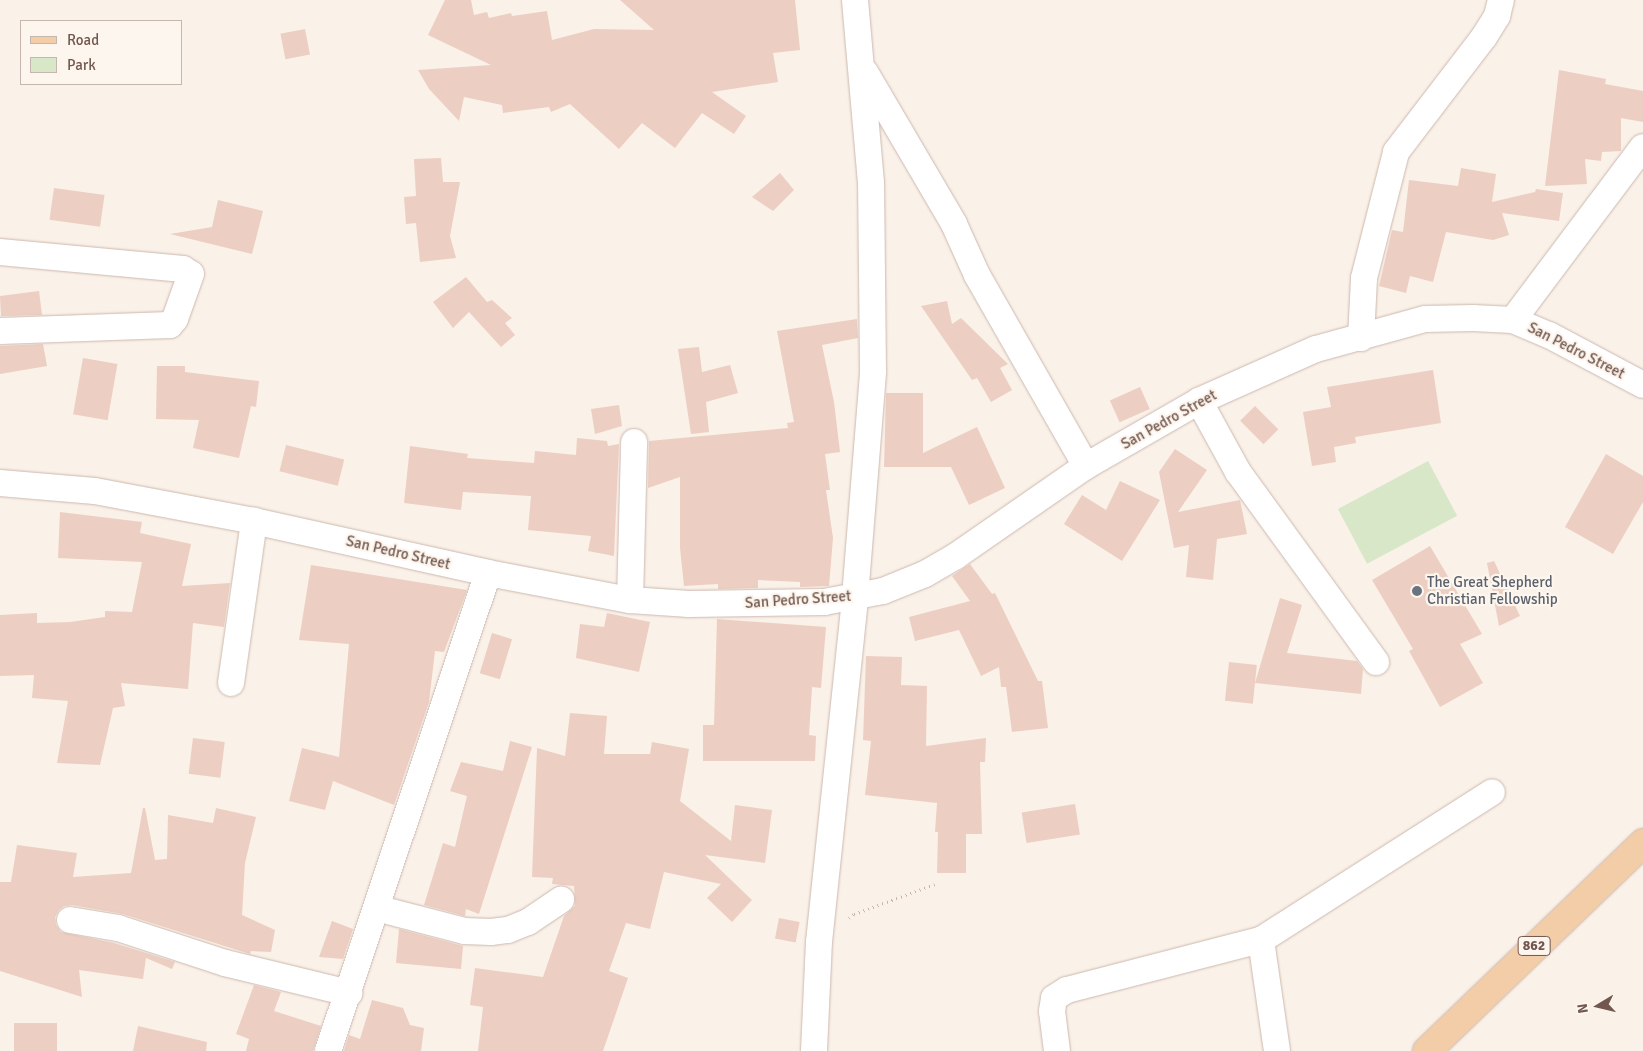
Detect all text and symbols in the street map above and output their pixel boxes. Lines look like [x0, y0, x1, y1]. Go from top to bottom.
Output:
legend [20, 20, 182, 85]
text: Road [67, 31, 99, 49]
text: Park [67, 56, 96, 74]
street label: San Pedro Street [1525, 319, 1627, 383]
street label: San Pedro Street [1118, 386, 1220, 454]
street label: San Pedro Street [344, 532, 452, 574]
place label: The Great Shepherd Christian Fellowship [1427, 573, 1558, 608]
marker: The Great Shepherd Christian Fellowship [1411, 585, 1423, 597]
street label: San Pedro Street [744, 587, 852, 613]
road number: 862 [1516, 934, 1552, 958]
north arrow [1573, 981, 1623, 1031]
text: N [1574, 1002, 1592, 1015]

